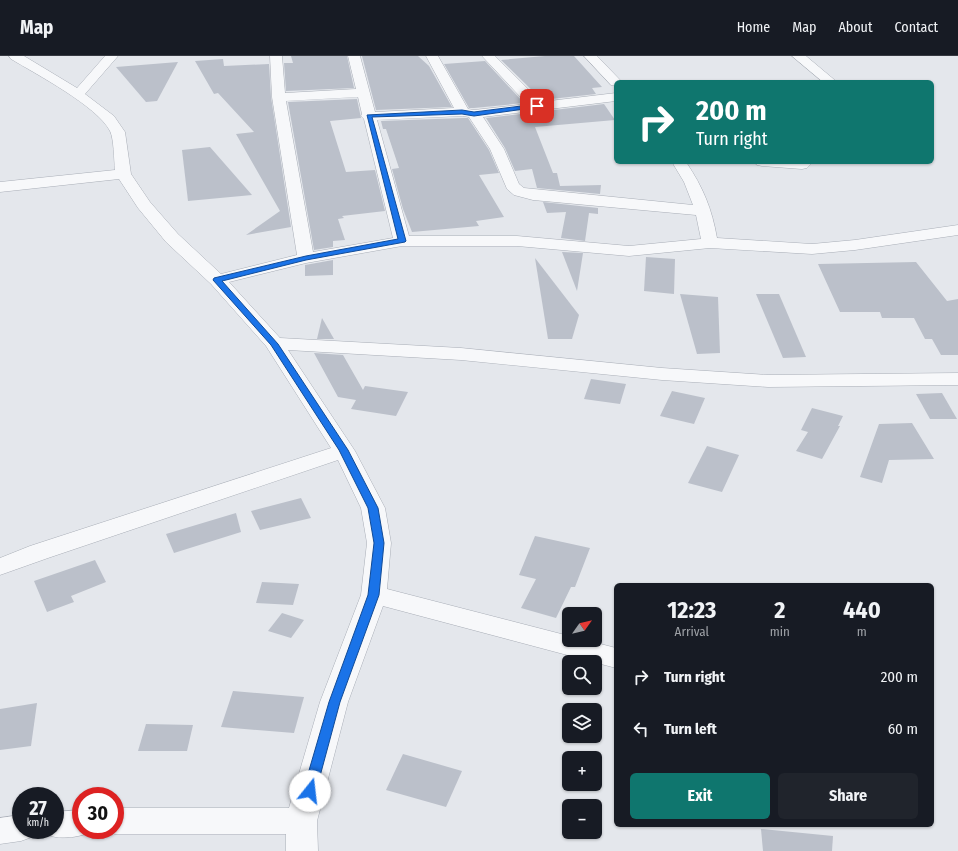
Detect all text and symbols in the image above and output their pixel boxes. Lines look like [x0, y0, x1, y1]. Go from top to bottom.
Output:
text: Map [20, 16, 53, 39]
text: Home [737, 19, 770, 36]
text: Map [792, 19, 816, 36]
text: About [838, 19, 873, 36]
text: Contact [895, 19, 938, 36]
pin [520, 89, 554, 123]
text: 200 m [696, 94, 767, 127]
icon: arrive [526, 95, 548, 117]
icon: right [630, 96, 682, 148]
text: Turn right [696, 128, 768, 150]
text: 12:23 [667, 596, 716, 624]
text: 2 [774, 596, 785, 624]
text: 440 [843, 596, 881, 624]
north arrow [562, 607, 602, 647]
map controls [562, 607, 602, 839]
text: Arrival [675, 624, 709, 639]
text: min [770, 624, 790, 639]
text: m [857, 624, 867, 639]
button: search [562, 655, 602, 695]
icon: right [630, 666, 652, 688]
text: Turn right [664, 668, 725, 686]
text: 200 m [881, 668, 918, 686]
button: layers [562, 703, 602, 743]
icon: left [630, 718, 652, 740]
text: Turn left [664, 720, 717, 738]
text: 60 m [888, 720, 918, 738]
button: + [562, 751, 602, 791]
position arrow [289, 770, 331, 812]
button: Exit [630, 773, 770, 819]
button: Share [778, 773, 918, 819]
speed limit sign: 30 [72, 787, 124, 839]
text: 27 [29, 796, 47, 820]
button: − [562, 799, 602, 839]
text: km/h [27, 817, 49, 829]

